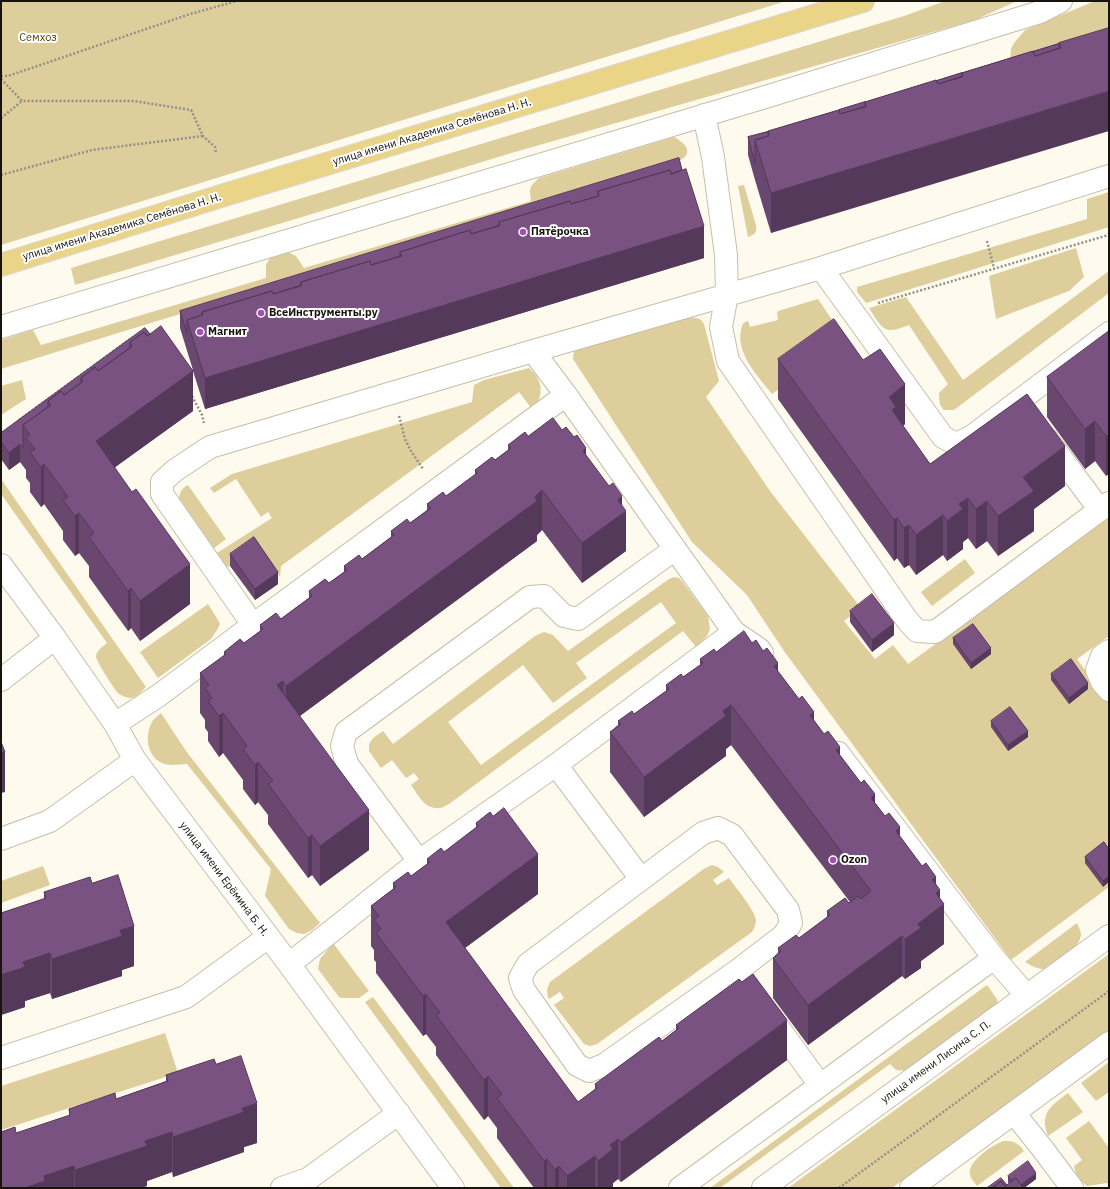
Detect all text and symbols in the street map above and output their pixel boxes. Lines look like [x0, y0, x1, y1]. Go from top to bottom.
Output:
park label: Семхоз [19, 31, 57, 45]
street label: улица имени Академика Семёнова Н. Н. [331, 95, 533, 169]
street label: улица имени Академика Семёнова Н. Н. [21, 190, 223, 264]
place label: Пятёрочка [531, 225, 589, 239]
marker: Пятёрочка [518, 227, 528, 237]
place label: ВсеИнструменты.ру [269, 306, 378, 320]
marker: ВсеИнструменты.ру [256, 308, 266, 318]
place label: Магнит [208, 325, 247, 339]
marker: Магнит [195, 327, 205, 337]
street label: улица имени Ерёмина Б. Н. [177, 819, 271, 939]
place label: Ozon [841, 853, 867, 867]
marker: Ozon [828, 855, 838, 865]
street label: улица имени Лисина С. П. [878, 1018, 994, 1106]

